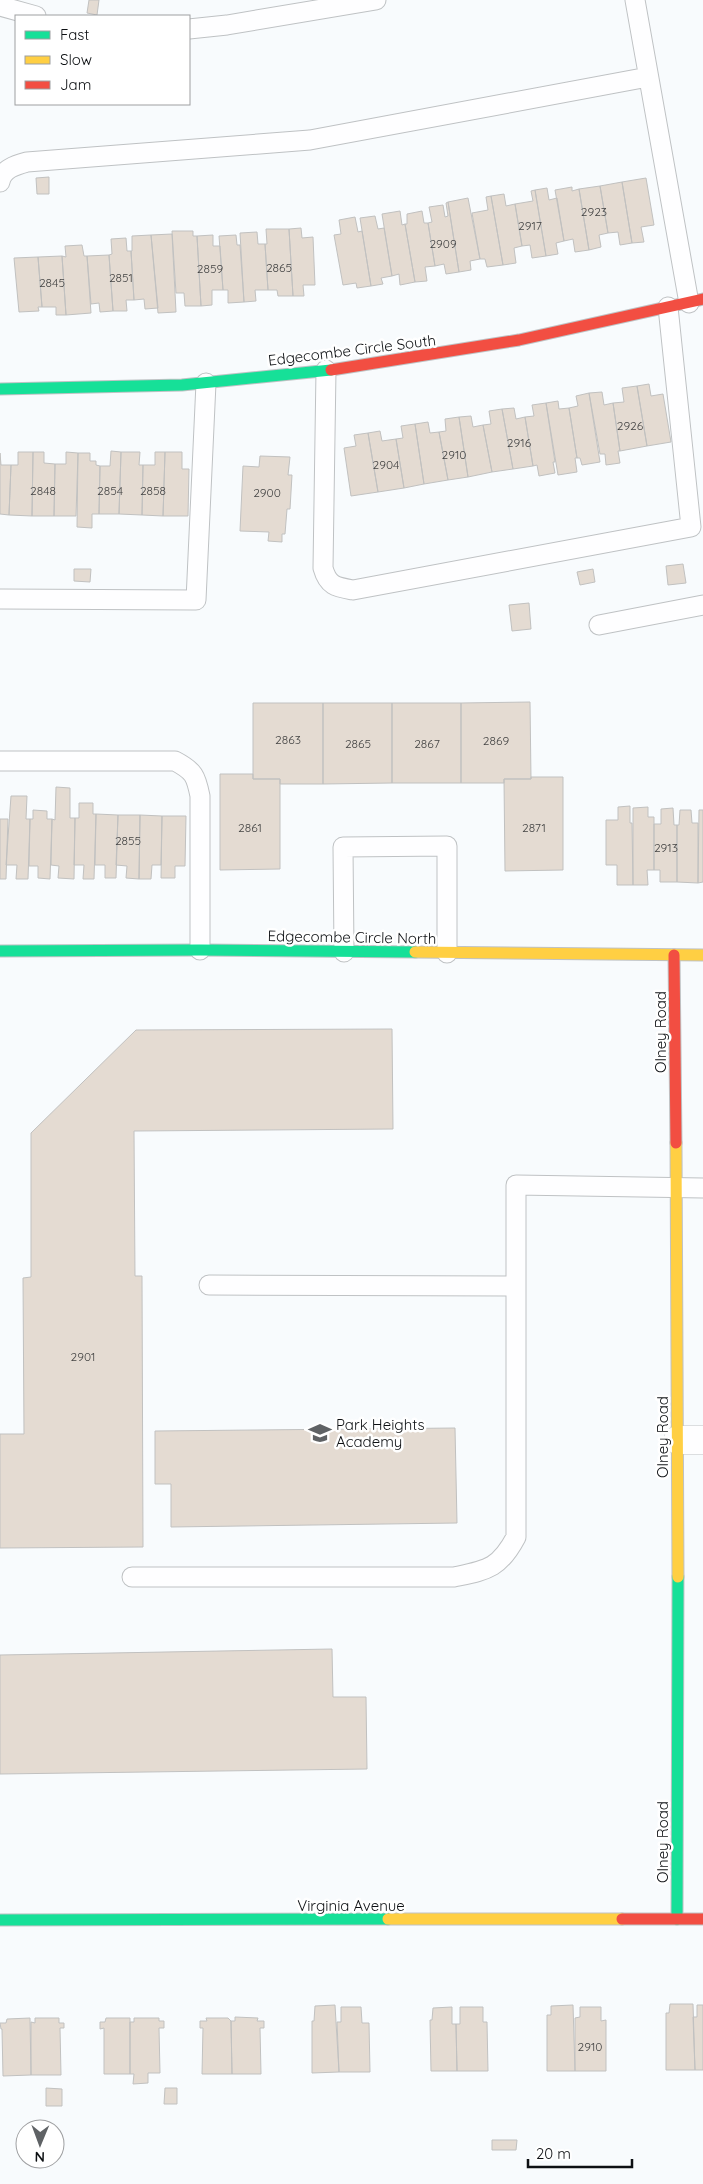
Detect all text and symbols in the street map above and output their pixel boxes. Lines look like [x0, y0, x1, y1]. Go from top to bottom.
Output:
legend [15, 15, 190, 105]
text: Fast [60, 25, 89, 44]
text: Slow [60, 50, 92, 69]
text: Jam [60, 75, 91, 94]
house number: 2923 [581, 204, 607, 219]
house number: 2917 [518, 218, 542, 233]
house number: 2909 [429, 236, 457, 251]
house number: 2865 [266, 260, 292, 275]
house number: 2859 [197, 261, 223, 276]
house number: 2851 [109, 270, 133, 285]
house number: 2845 [39, 275, 65, 290]
street label: Edgecombe Circle South [267, 330, 437, 370]
house number: 2926 [617, 418, 644, 433]
house number: 2916 [507, 435, 532, 450]
house number: 2910 [441, 447, 467, 462]
house number: 2904 [373, 457, 399, 472]
house number: 2848 [30, 483, 56, 498]
house number: 2854 [97, 483, 123, 498]
house number: 2858 [140, 483, 166, 498]
house number: 2900 [253, 485, 281, 500]
house number: 2863 [275, 732, 301, 747]
house number: 2869 [483, 733, 509, 748]
house number: 2865 [345, 736, 371, 751]
house number: 2867 [414, 736, 440, 751]
house number: 2861 [238, 820, 262, 835]
house number: 2871 [522, 820, 546, 835]
house number: 2855 [115, 833, 141, 848]
house number: 2913 [654, 840, 678, 855]
street label: Edgecombe Circle North [267, 926, 437, 948]
street label: Olney Road [651, 991, 670, 1073]
house number: 2901 [71, 1349, 95, 1364]
street label: Olney Road [653, 1396, 672, 1478]
place label: Park Heights Academy [336, 1415, 425, 1451]
school or university icon: Park Heights Academy [307, 1420, 333, 1446]
street label: Olney Road [653, 1801, 672, 1883]
street label: Virginia Avenue [297, 1896, 405, 1915]
house number: 2910 [577, 2039, 603, 2054]
north arrow [15, 2119, 65, 2169]
scale bar [528, 2136, 632, 2168]
text: 20 m [536, 2144, 571, 2163]
text: N [34, 2148, 45, 2166]

